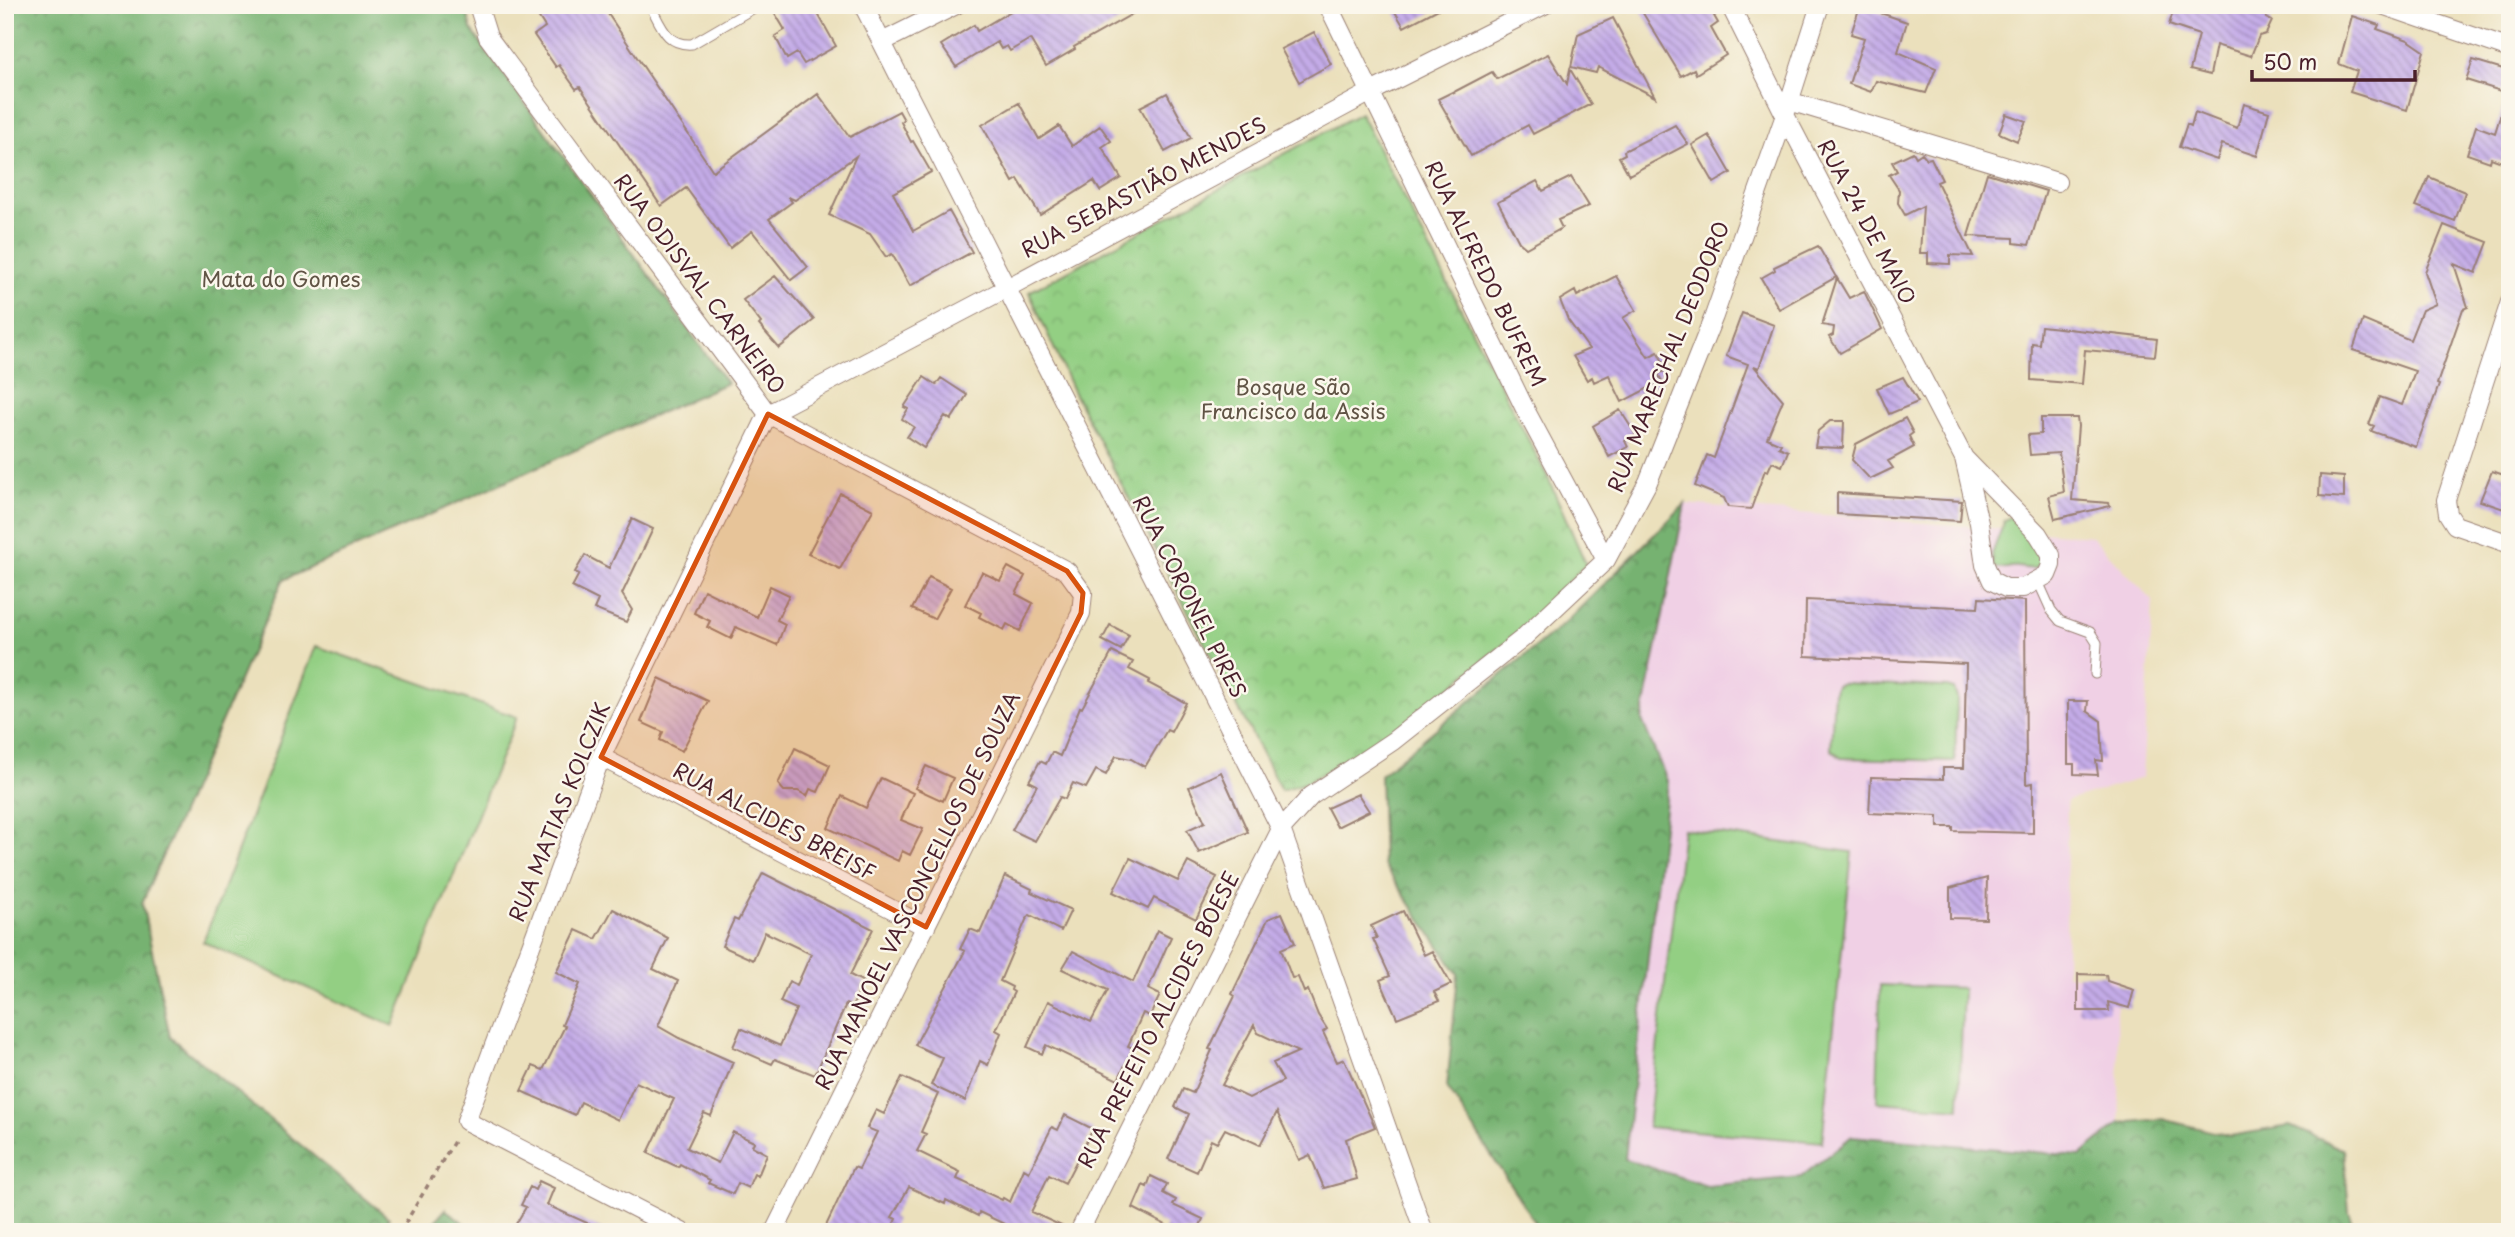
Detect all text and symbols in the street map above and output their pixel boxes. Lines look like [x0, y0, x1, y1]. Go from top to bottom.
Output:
scale bar [2252, 38, 2415, 82]
text: 50 m [2263, 45, 2317, 77]
street label: RUA SEBASTIÃO MENDES [1015, 108, 1271, 265]
street label: RUA 24 DE MAIO [1811, 133, 1925, 309]
street label: RUA ALFREDO BUFREM [1418, 155, 1556, 392]
street label: RUA ODISVAL CARNEIRO [607, 166, 794, 400]
street label: RUA MARECHAL DEODORO [1598, 216, 1736, 497]
park label: Mata do Gomes [202, 262, 360, 294]
park label: Bosque São Francisco da Assis [1201, 370, 1385, 426]
street label: RUA CORONEL PIRES [1126, 489, 1256, 703]
street label: RUA MANOEL VASCONCELLOS DE SOUZA [805, 685, 1027, 1095]
street label: RUA MATIAS KOLCZIK [499, 696, 617, 926]
street label: RUA ALCIDES BREISF [668, 753, 882, 887]
street label: RUA PREFEITO ALCIDES BOESE [1068, 865, 1246, 1173]

